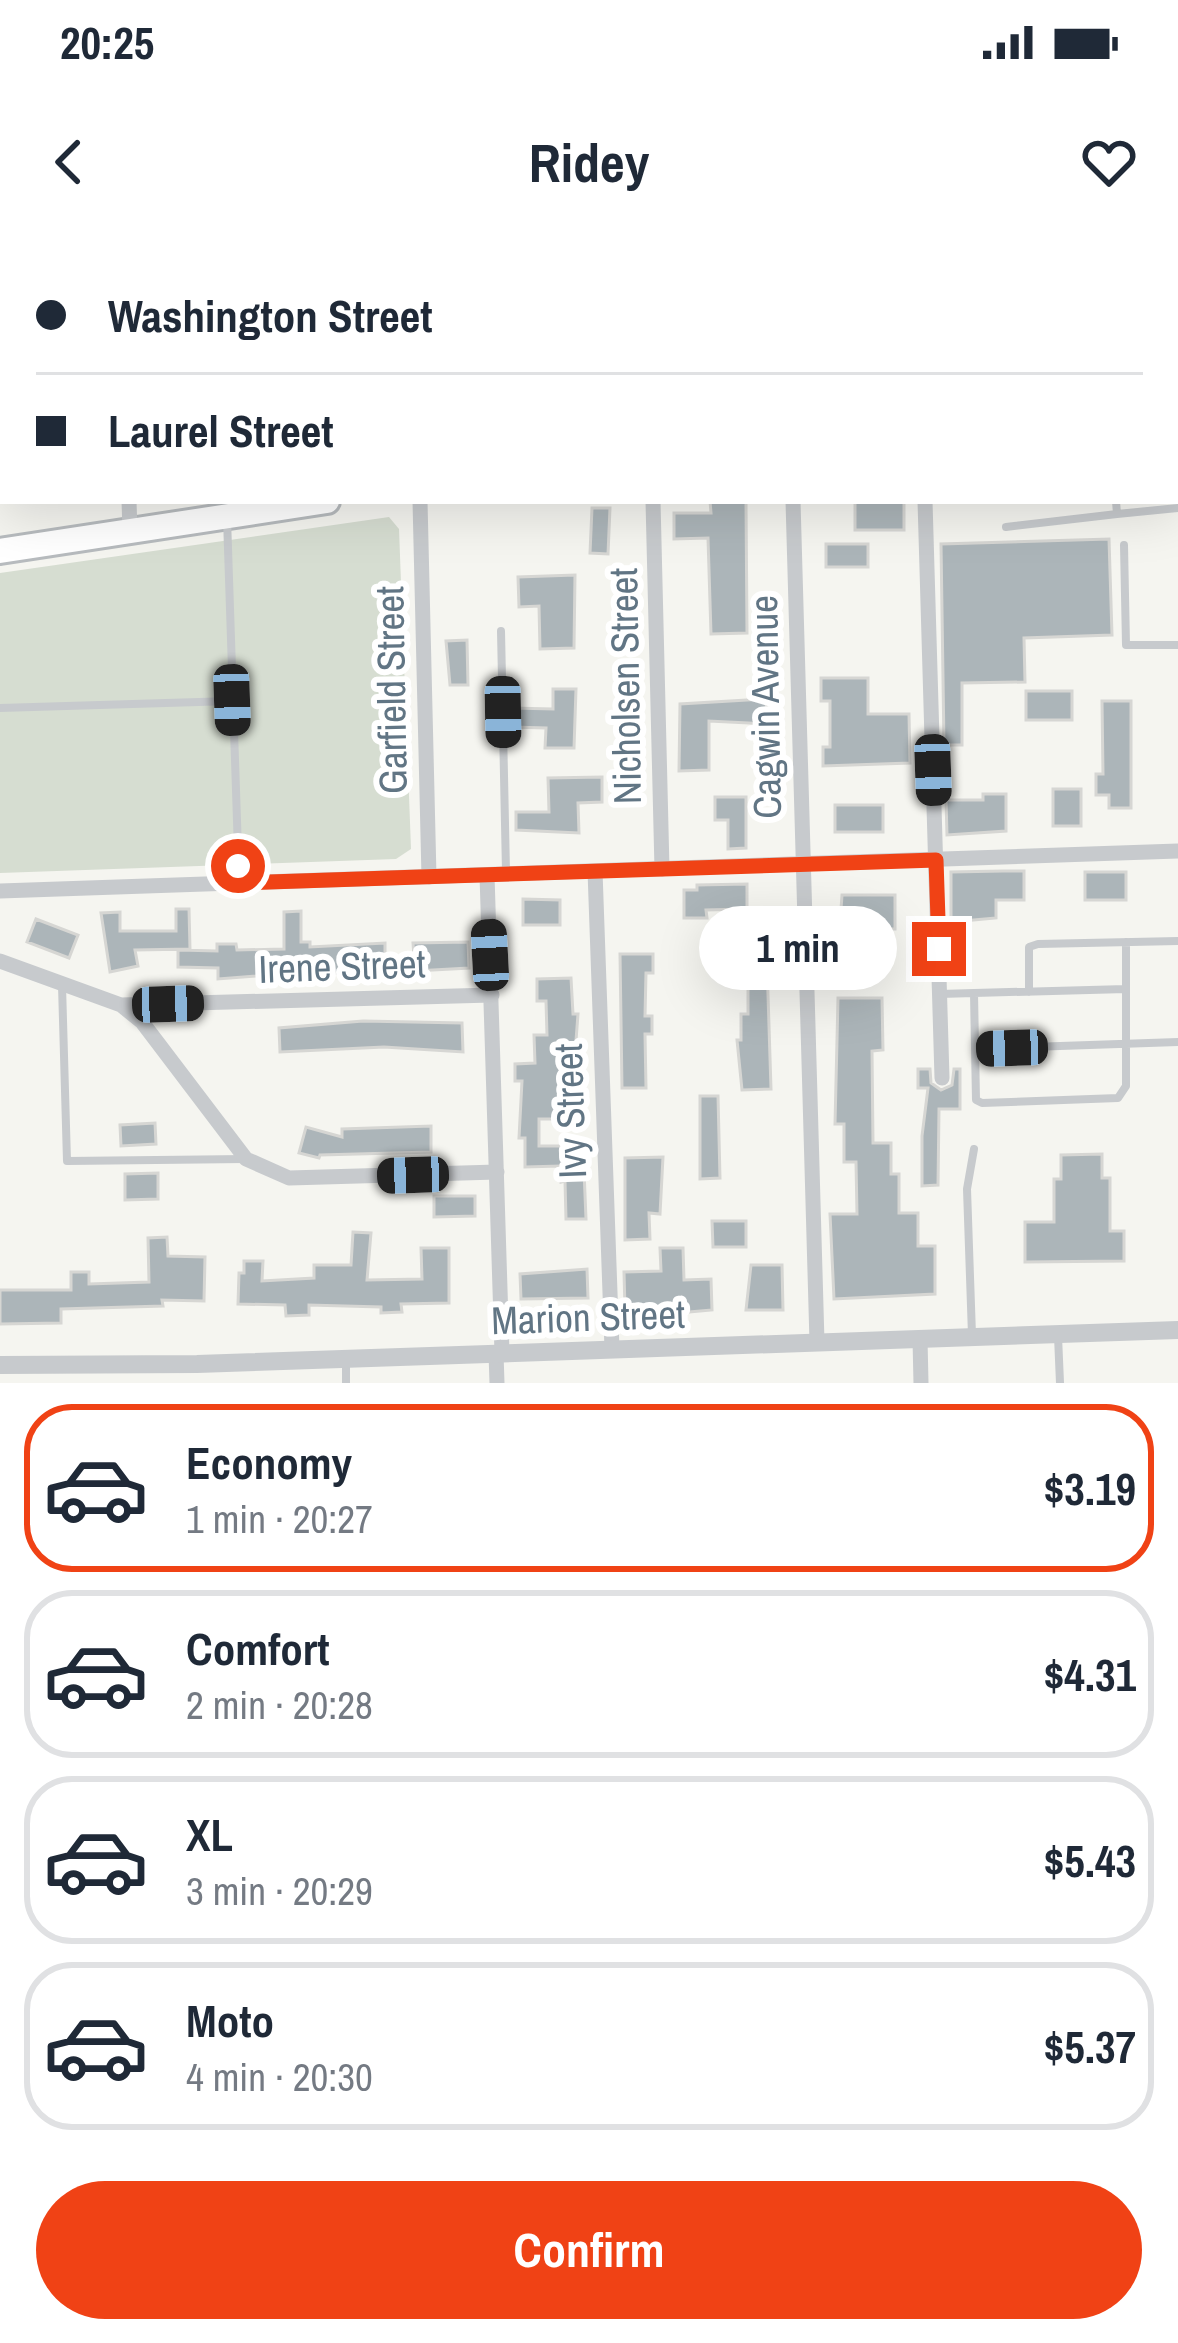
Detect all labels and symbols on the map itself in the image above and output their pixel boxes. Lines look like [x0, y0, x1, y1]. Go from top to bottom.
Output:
street label: Nicholsen Street [597, 567, 653, 805]
street label: Garfield Street [363, 585, 419, 794]
street label: Cagwin Avenue [737, 595, 793, 819]
car [213, 663, 251, 737]
car [484, 676, 522, 748]
car [914, 733, 952, 807]
route start [211, 839, 265, 893]
callout: 1 min [699, 907, 897, 991]
car [470, 918, 510, 992]
route end [912, 922, 966, 976]
street label: Irene Street [258, 937, 427, 995]
car [131, 985, 205, 1023]
car [975, 1029, 1049, 1067]
street label: Ivy Street [542, 1042, 598, 1179]
car [376, 1156, 450, 1194]
street label: Marion Street [490, 1288, 686, 1346]

